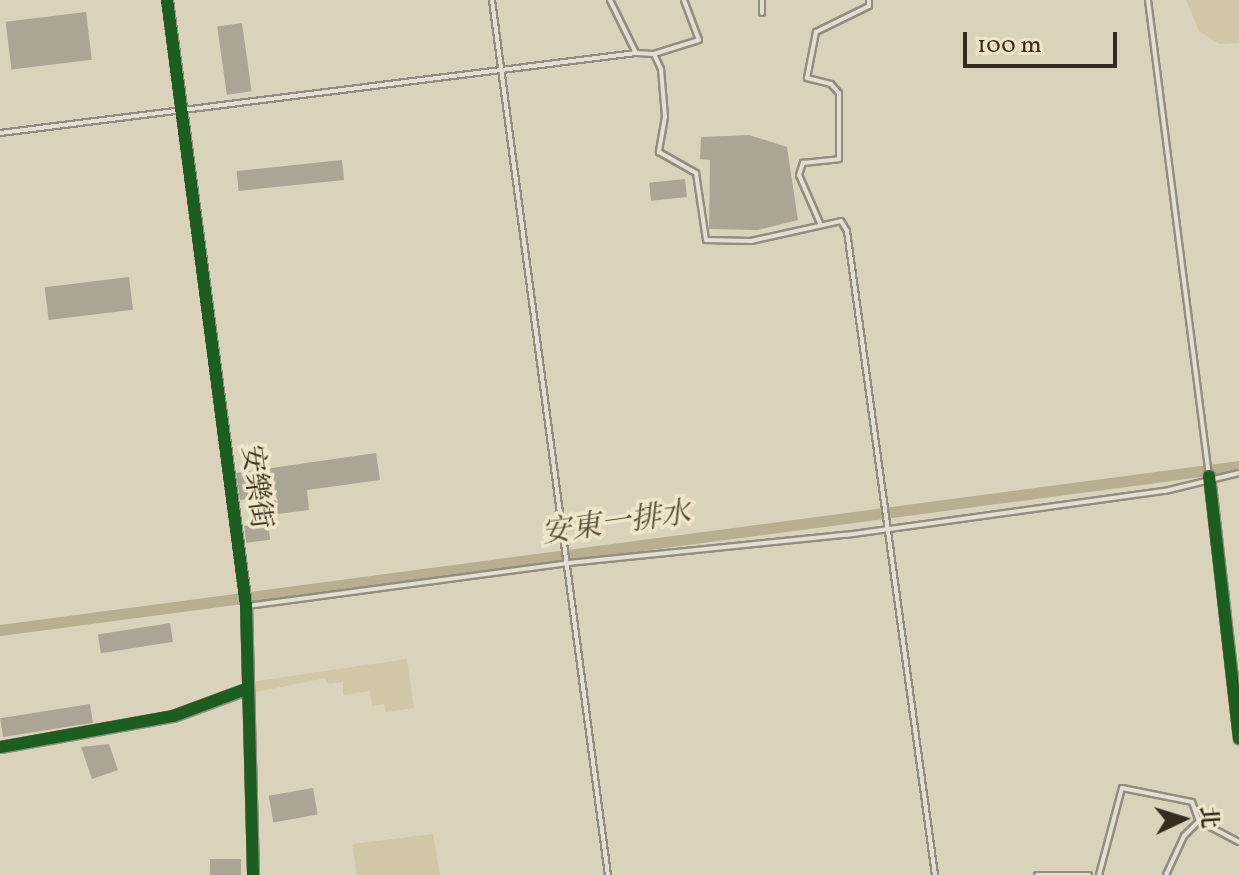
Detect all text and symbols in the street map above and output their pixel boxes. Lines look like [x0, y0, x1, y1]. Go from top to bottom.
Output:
scale bar [967, 16, 1121, 66]
text: 100 m [977, 29, 1042, 63]
street label: 安樂街 [233, 443, 277, 531]
water label: 安東一排水 [539, 496, 693, 552]
north arrow [1143, 779, 1223, 859]
text: 北 [1191, 805, 1224, 829]

